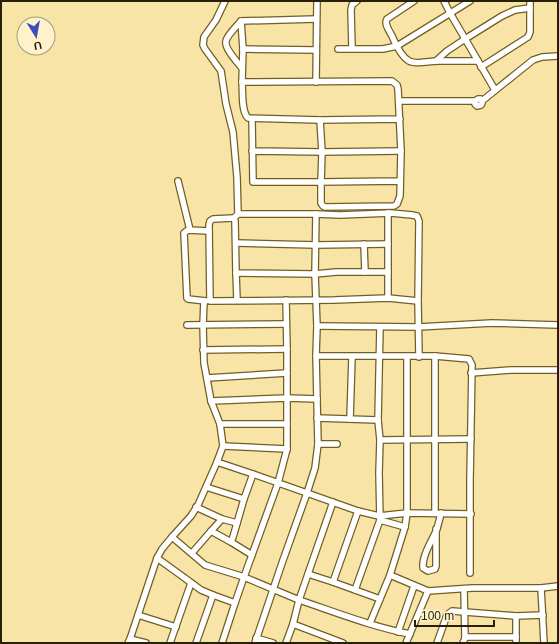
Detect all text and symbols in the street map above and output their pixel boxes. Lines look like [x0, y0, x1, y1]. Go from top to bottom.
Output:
north arrow [16, 16, 56, 56]
text: U [33, 39, 43, 52]
scale bar [415, 602, 494, 628]
text: 100 m [421, 609, 454, 623]

